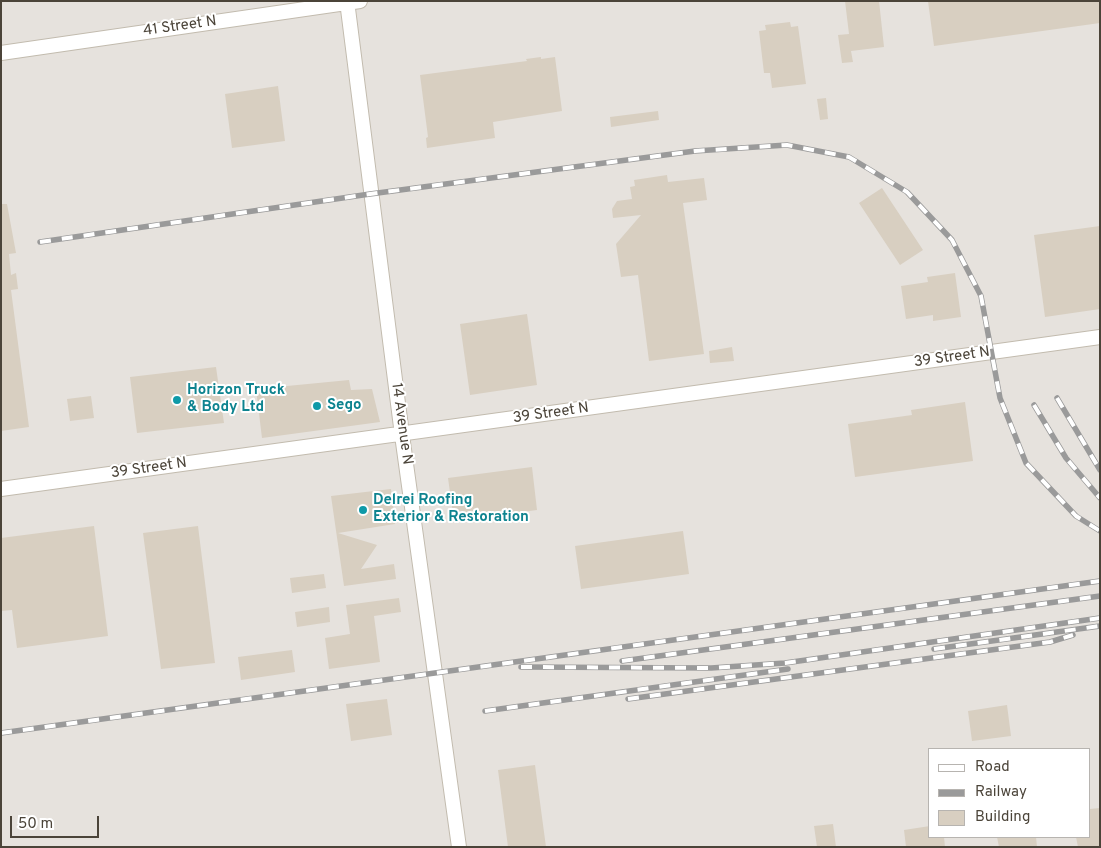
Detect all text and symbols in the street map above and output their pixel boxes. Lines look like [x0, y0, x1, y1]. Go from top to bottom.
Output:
street label: 41 Street N [142, 13, 218, 41]
street label: 39 Street N [913, 344, 991, 372]
place label: Horizon Truck & Body Ltd [187, 382, 285, 417]
street label: 14 Avenue N [386, 382, 416, 466]
marker: Horizon Truck & Body Ltd [171, 394, 183, 406]
place label: Sego [327, 397, 362, 415]
marker: Sego [311, 400, 323, 412]
street label: 39 Street N [512, 400, 590, 428]
street label: 39 Street N [110, 455, 188, 483]
place label: Delrei Roofing Exterior & Restoration [373, 492, 529, 527]
marker: Delrei Roofing Exterior & Restoration [357, 504, 369, 516]
legend [928, 748, 1091, 838]
text: Road [975, 758, 1010, 777]
text: Railway [975, 783, 1027, 802]
scale bar [12, 806, 101, 838]
text: Building [975, 808, 1030, 827]
text: 50 m [18, 815, 53, 834]

